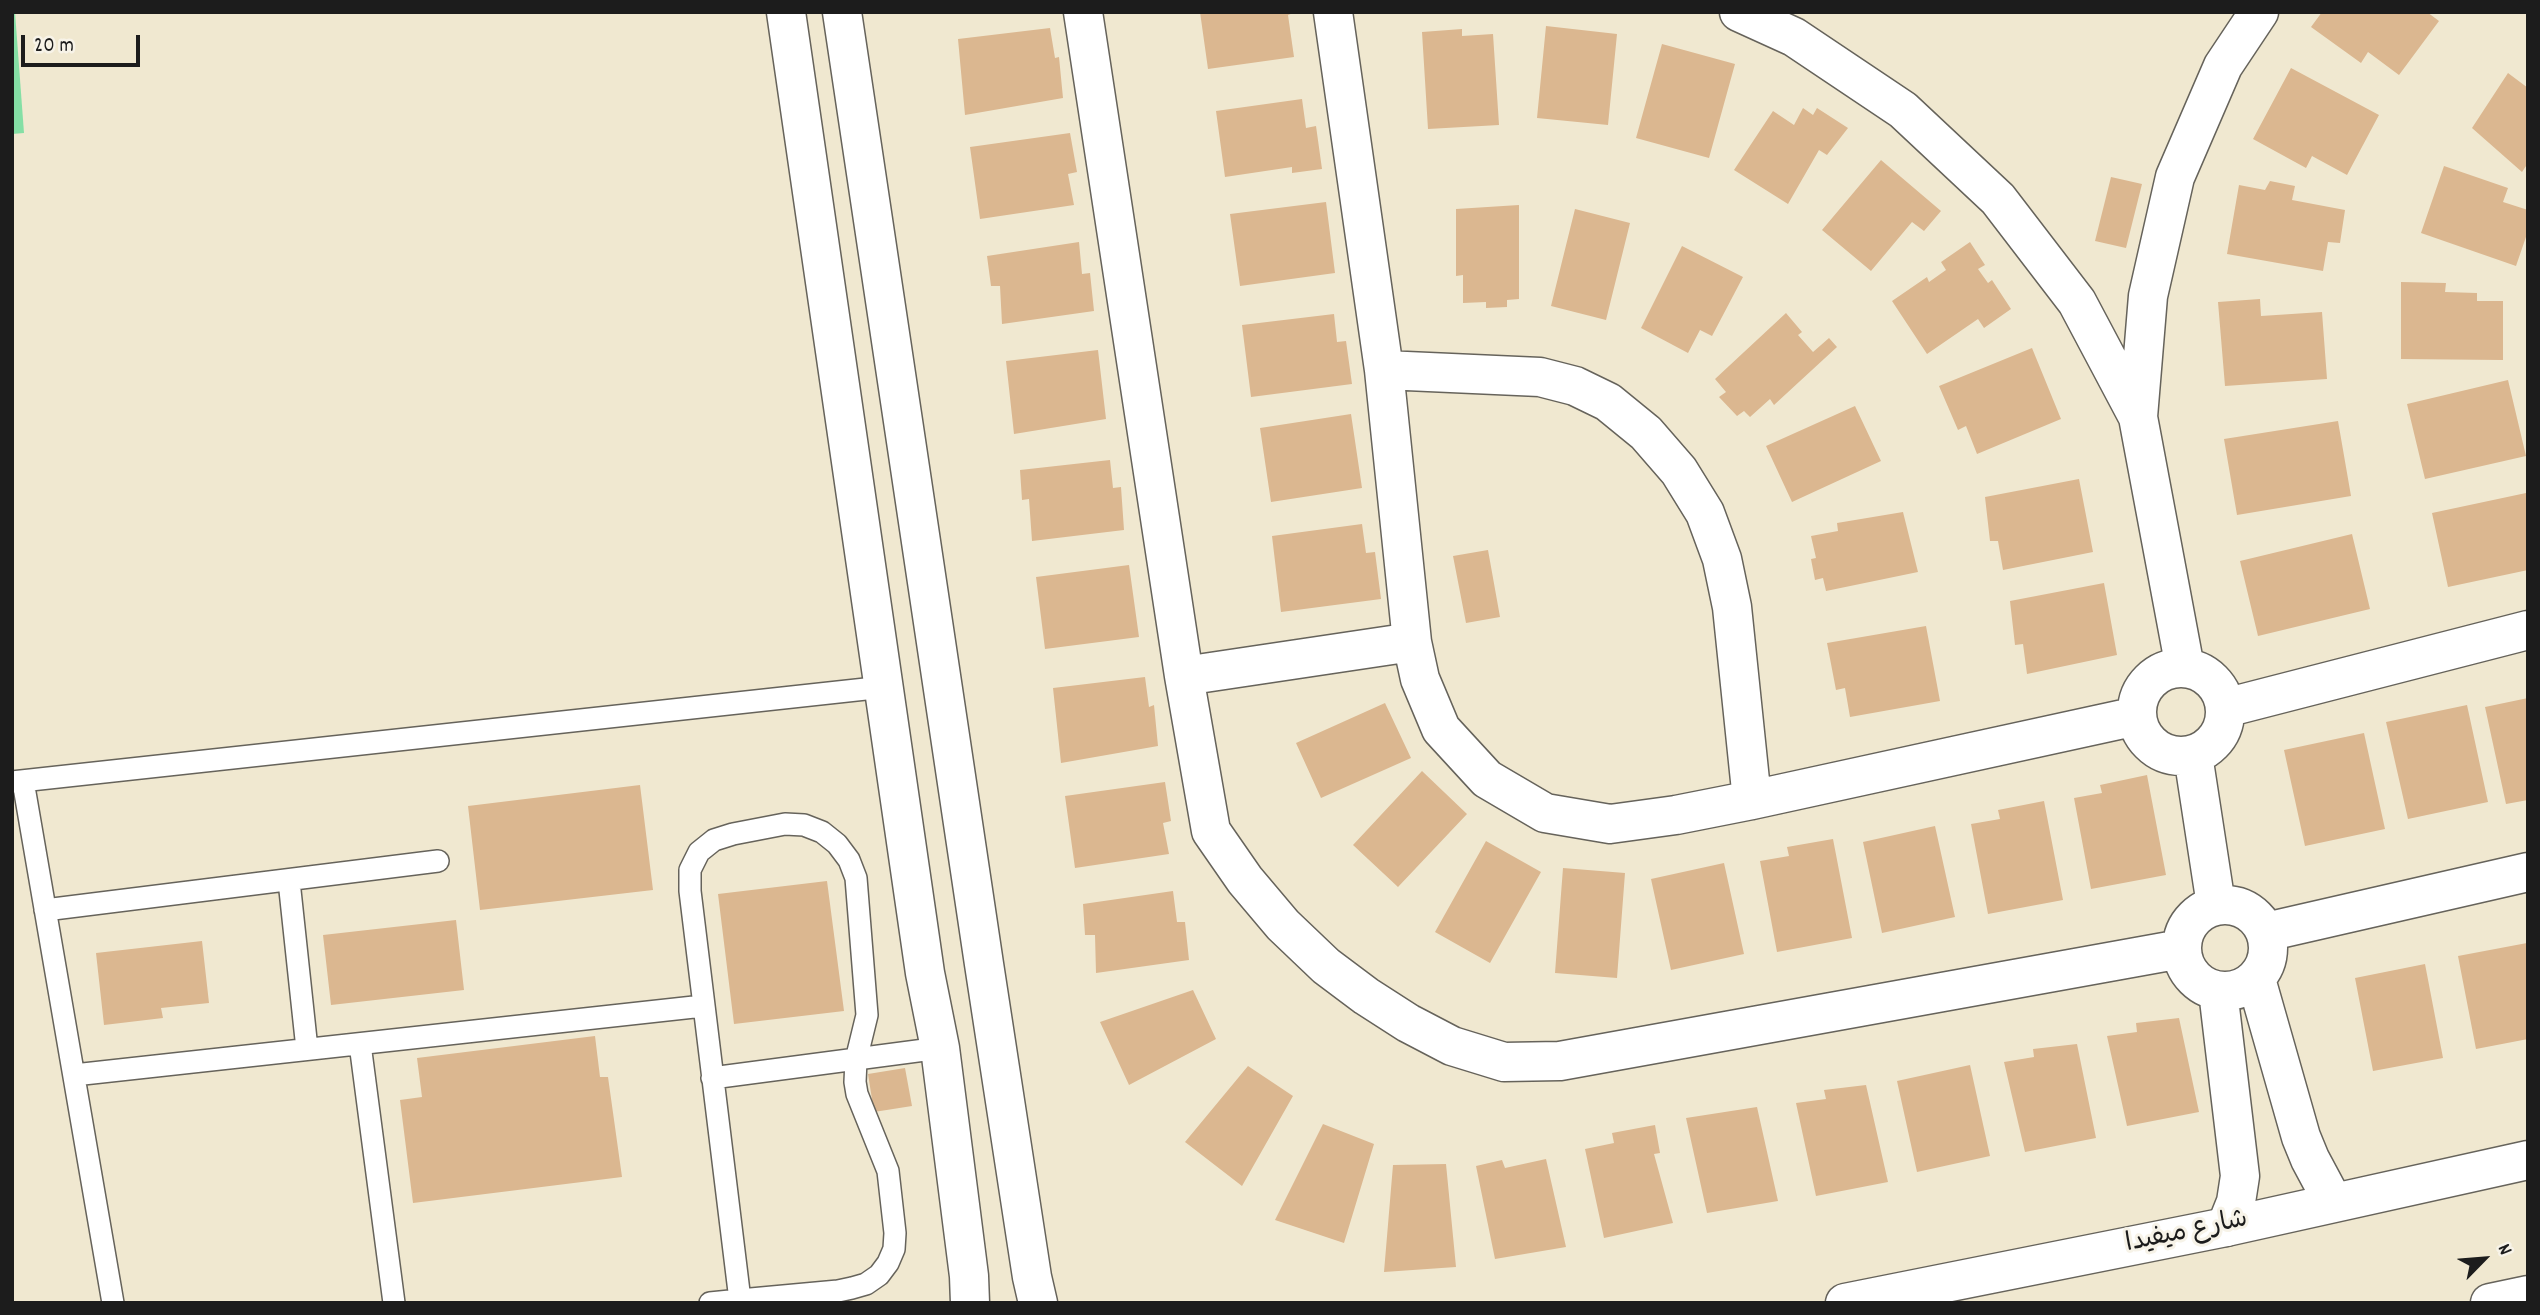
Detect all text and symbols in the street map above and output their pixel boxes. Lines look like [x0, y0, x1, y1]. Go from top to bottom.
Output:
scale bar [24, 21, 144, 65]
text: 20 m [34, 32, 74, 62]
street label: شارع ميفيدا [2123, 1206, 2251, 1262]
north arrow [2449, 1224, 2519, 1294]
text: N [2489, 1240, 2518, 1260]

